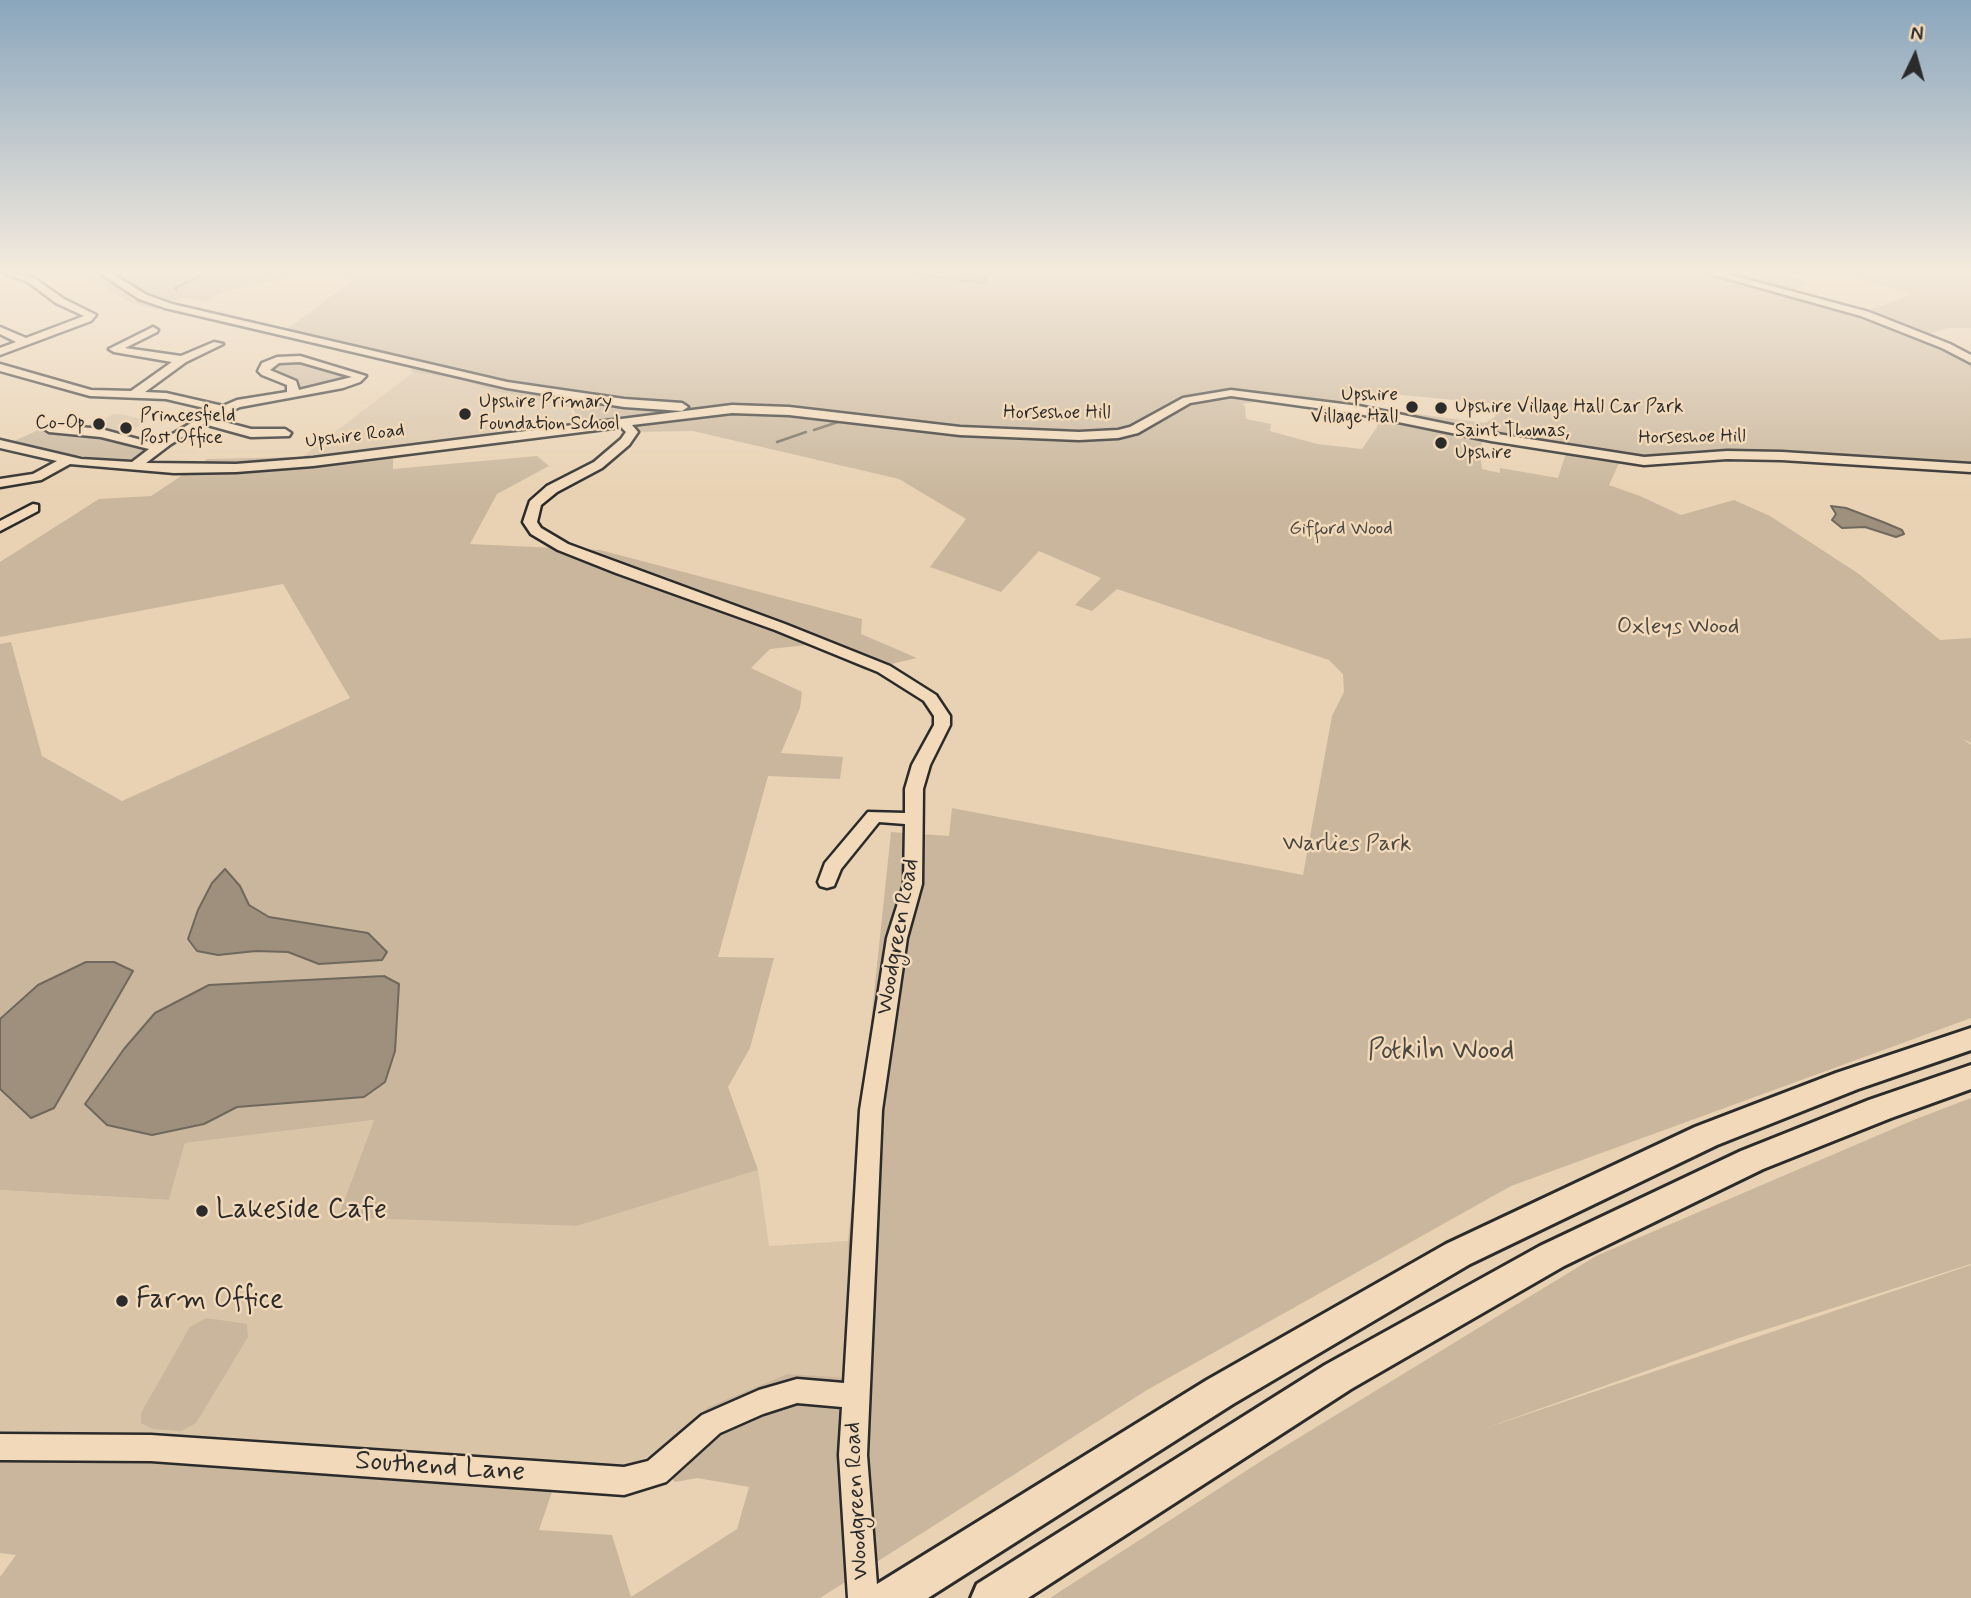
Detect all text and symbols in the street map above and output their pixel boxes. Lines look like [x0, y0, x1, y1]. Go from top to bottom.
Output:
north arrow [1880, 21, 1950, 91]
text: N [1909, 22, 1924, 48]
place label: Upshire Village Hall [1311, 385, 1398, 429]
place label: Upshire Primary Foundation School [479, 392, 620, 436]
place label: Upshire Village Hall Car Park [1455, 397, 1683, 419]
marker: Upshire Village Hall [1404, 399, 1420, 415]
marker: Upshire Village Hall Car Park [1433, 400, 1449, 416]
street label: Horseshoe Hill [1003, 403, 1111, 425]
place label: Princesfield Post Office [140, 406, 236, 450]
marker: Upshire Primary Foundation School [457, 406, 473, 422]
place label: Co-Op [35, 413, 85, 435]
marker: Co-Op [91, 416, 107, 432]
marker: Princesfield Post Office [118, 420, 134, 436]
street label: Upshire Road [304, 420, 406, 454]
place label: Saint Thomas, Upshire [1455, 421, 1570, 465]
street label: Horseshoe Hill [1638, 426, 1746, 450]
marker: Saint Thomas, Upshire [1433, 435, 1449, 451]
park label: Gifford Wood [1289, 519, 1393, 541]
park label: Oxleys Wood [1617, 614, 1739, 642]
park label: Warlies Park [1282, 831, 1412, 859]
street label: Woodgreen Road [872, 857, 926, 1017]
park label: Potkiln Wood [1368, 1035, 1514, 1069]
place label: Lakeside Cafe [216, 1194, 387, 1228]
marker: Lakeside Cafe [194, 1203, 210, 1219]
place label: Farm Office [136, 1284, 284, 1318]
marker: Farm Office [114, 1293, 130, 1309]
street label: Woodgreen Road [840, 1421, 876, 1581]
street label: Southend Lane [354, 1445, 526, 1491]

